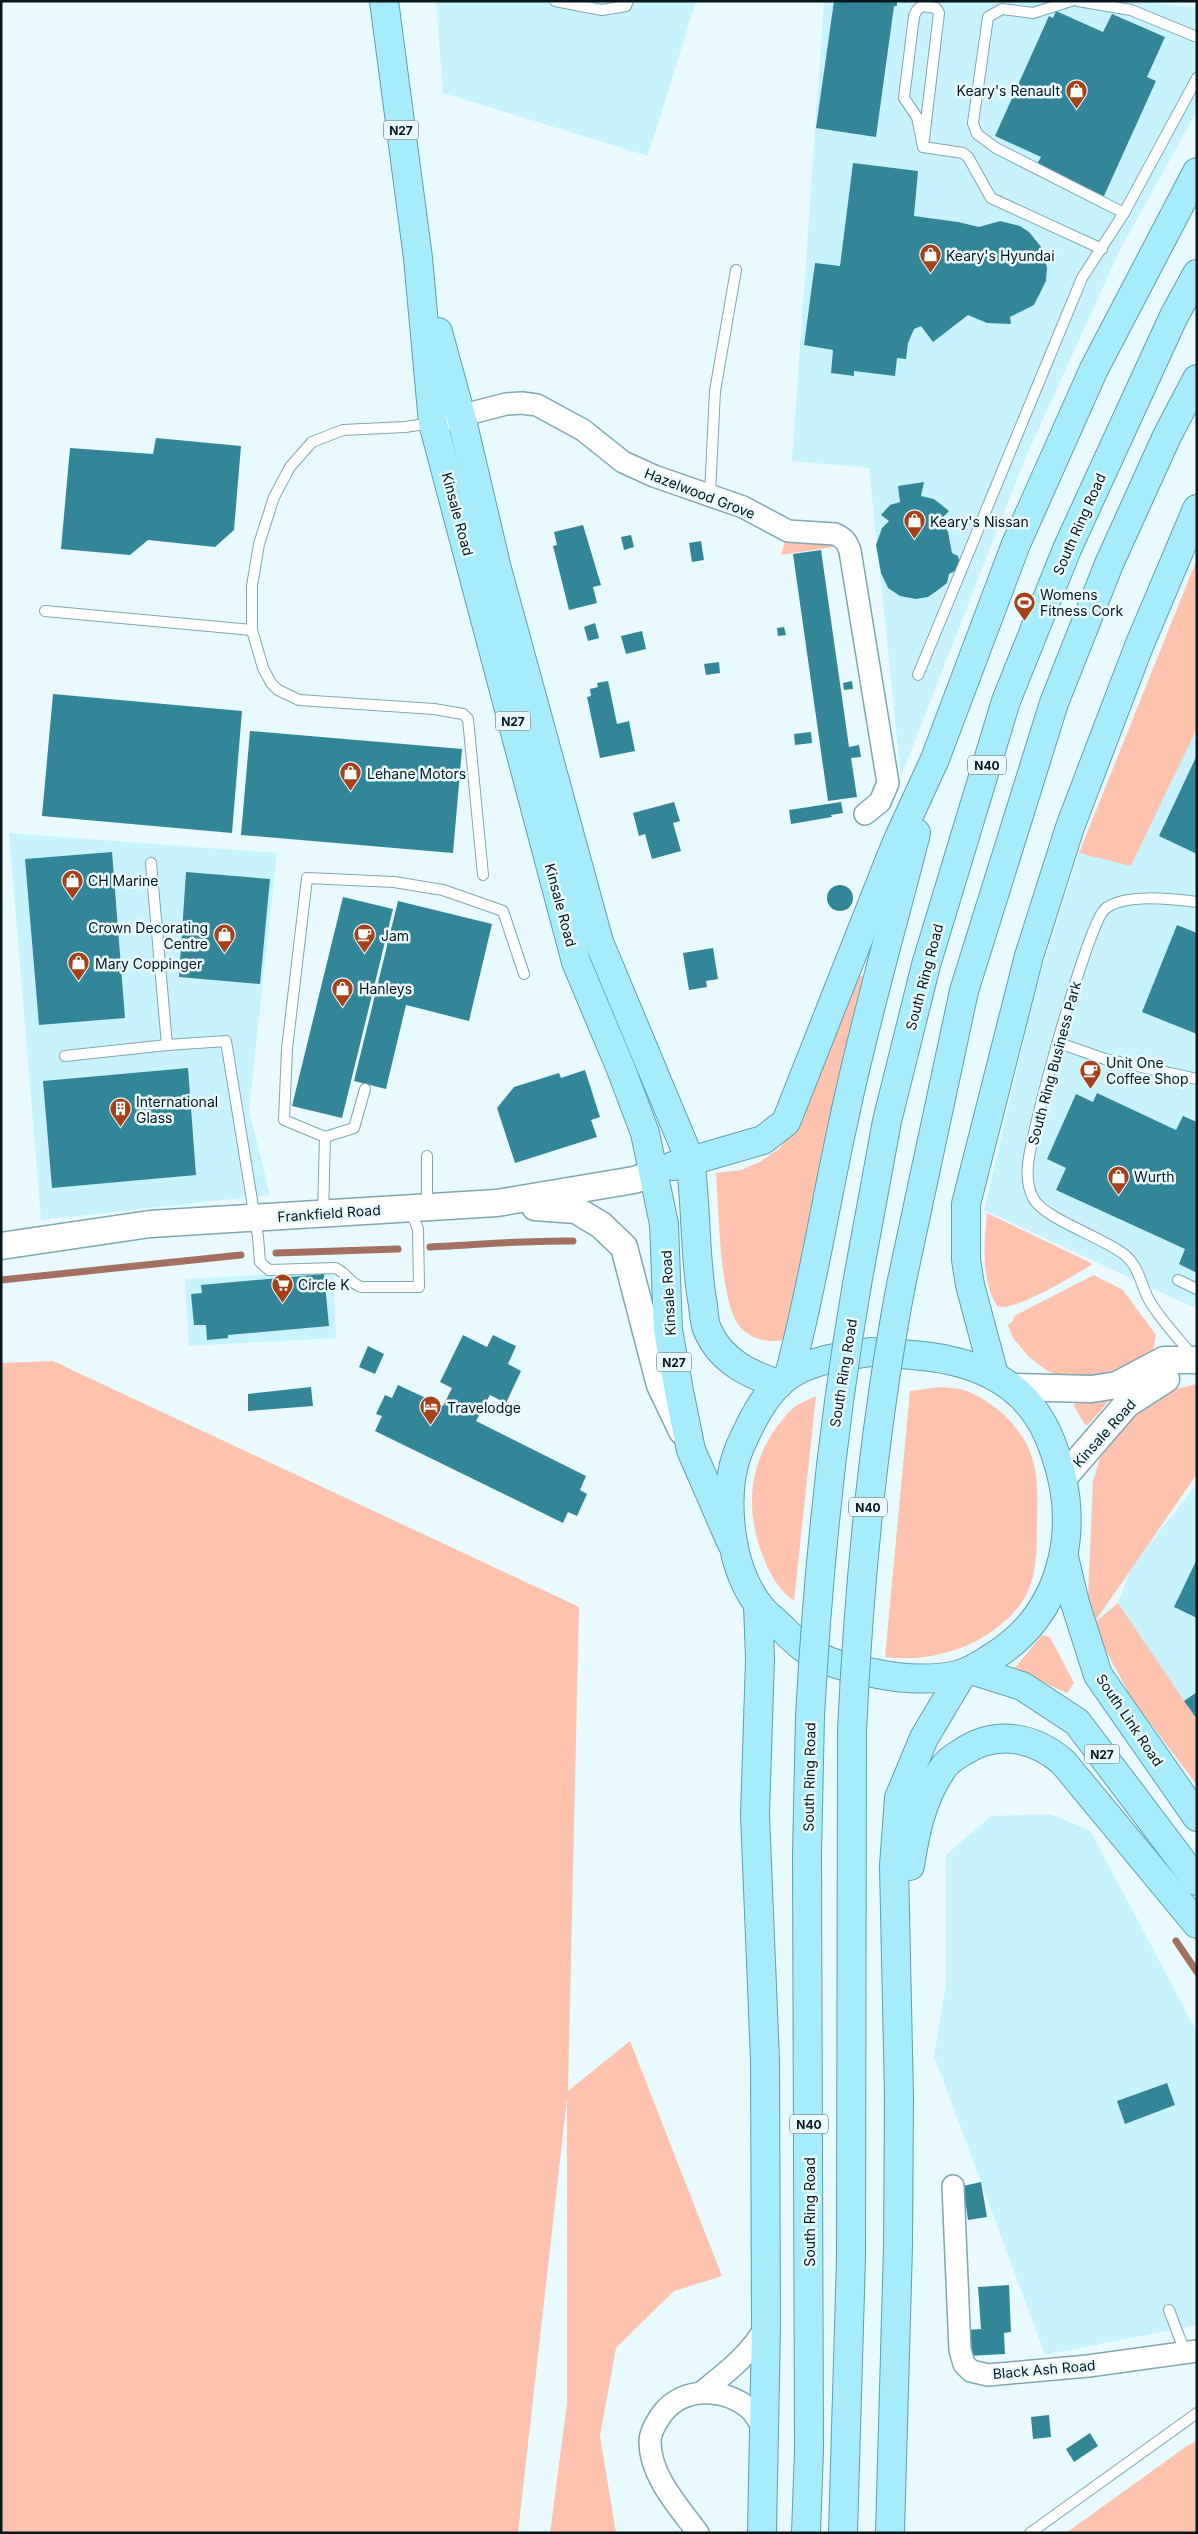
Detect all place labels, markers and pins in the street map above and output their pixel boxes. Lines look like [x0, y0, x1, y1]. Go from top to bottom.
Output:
shop icon: Keary's Renault [1064, 78, 1088, 109]
place label: Keary's Renault [957, 82, 1060, 99]
shop icon: Keary's Hyundai [918, 243, 942, 274]
place label: Keary's Hyundai [946, 247, 1055, 264]
shop icon: Keary's Nissan [902, 509, 926, 540]
place label: Keary's Nissan [930, 513, 1029, 530]
place label: Womens Fitness Cork [1040, 586, 1123, 619]
sports icon: Womens Fitness Cork [1012, 590, 1036, 621]
shop icon: Lehane Motors [339, 761, 363, 792]
place label: Lehane Motors [367, 765, 466, 782]
shop icon: CH Marine [60, 868, 84, 899]
place label: CH Marine [88, 872, 158, 889]
place label: Crown Decorating Centre [88, 919, 208, 952]
shop icon: Crown Decorating Centre [212, 923, 236, 954]
cafe icon: Jam [353, 923, 377, 954]
place label: Jam [381, 927, 409, 944]
shop icon: Mary Coppinger [67, 951, 91, 982]
place label: Mary Coppinger [95, 955, 202, 972]
shop icon: Hanleys [331, 976, 355, 1007]
place label: Hanleys [359, 980, 412, 997]
place label: Unit One Coffee Shop [1106, 1054, 1189, 1087]
cafe icon: Unit One Coffee Shop [1078, 1058, 1102, 1089]
place label: International Glass [136, 1093, 218, 1126]
building icon: International Glass [108, 1097, 132, 1128]
shop icon: Wurth [1106, 1164, 1130, 1195]
place label: Wurth [1134, 1168, 1174, 1185]
supermarket icon: Circle K [270, 1272, 294, 1303]
place label: Circle K [298, 1276, 350, 1293]
hotel icon: Travelodge [419, 1395, 443, 1426]
place label: Travelodge [447, 1399, 521, 1416]

